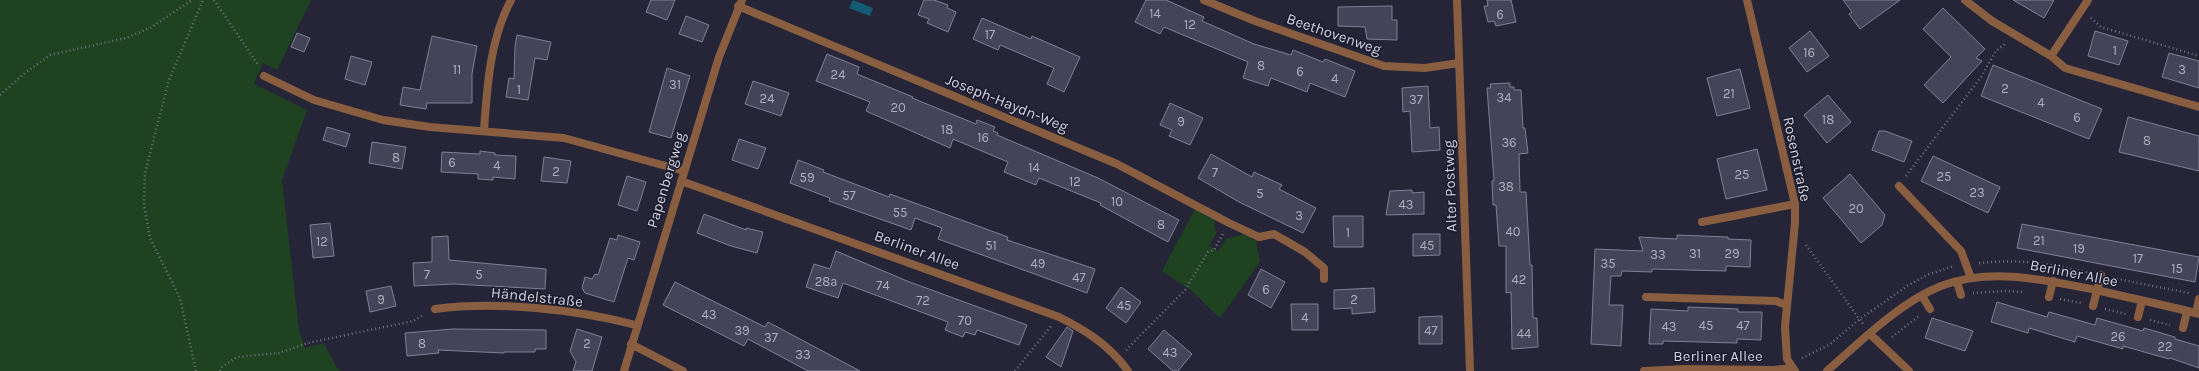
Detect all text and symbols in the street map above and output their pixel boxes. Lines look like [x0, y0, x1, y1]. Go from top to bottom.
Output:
house number: 14 [1149, 6, 1161, 21]
house number: 6 [1496, 7, 1504, 22]
street label: Beethovenweg [1284, 9, 1384, 59]
house number: 12 [1184, 17, 1196, 32]
house number: 17 [985, 27, 995, 42]
house number: 1 [2113, 43, 2117, 58]
house number: 16 [1803, 45, 1815, 60]
house number: 8 [1257, 58, 1265, 73]
house number: 11 [453, 62, 461, 77]
house number: 3 [2178, 62, 2186, 77]
house number: 6 [1296, 64, 1304, 79]
house number: 24 [831, 67, 845, 82]
street label: Joseph-Haydn-Weg [943, 70, 1071, 136]
house number: 4 [1331, 71, 1339, 86]
house number: 31 [669, 77, 681, 92]
house number: 2 [2001, 81, 2009, 96]
house number: 1 [517, 82, 521, 97]
house number: 21 [1723, 86, 1735, 101]
house number: 34 [1497, 90, 1511, 105]
house number: 24 [760, 91, 774, 106]
house number: 37 [1409, 92, 1423, 107]
house number: 4 [2037, 95, 2045, 110]
house number: 20 [890, 100, 906, 115]
house number: 6 [2073, 110, 2081, 125]
house number: 18 [1822, 112, 1834, 127]
house number: 9 [1177, 114, 1185, 129]
street label: Rosenstraße [1779, 115, 1815, 203]
house number: 18 [941, 122, 953, 137]
street label: Papenbergweg [643, 129, 689, 230]
house number: 16 [977, 130, 989, 145]
house number: 8 [2143, 133, 2151, 148]
house number: 36 [1501, 135, 1517, 150]
street label: Alter Postweg [1439, 139, 1461, 232]
house number: 8 [392, 150, 400, 165]
house number: 6 [448, 155, 456, 170]
house number: 4 [493, 158, 501, 173]
house number: 14 [1028, 160, 1040, 175]
house number: 2 [552, 164, 560, 179]
house number: 7 [1212, 165, 1218, 180]
house number: 25 [1735, 167, 1749, 182]
house number: 25 [1937, 169, 1951, 184]
house number: 59 [800, 170, 814, 185]
house number: 12 [1069, 174, 1081, 189]
house number: 38 [1498, 179, 1514, 194]
house number: 23 [1969, 185, 1985, 200]
house number: 5 [1256, 186, 1264, 201]
house number: 57 [842, 188, 856, 203]
house number: 10 [1111, 194, 1123, 209]
house number: 43 [1399, 197, 1413, 212]
house number: 20 [1848, 201, 1864, 216]
house number: 55 [893, 205, 907, 220]
house number: 3 [1295, 208, 1303, 223]
house number: 8 [1157, 217, 1165, 232]
house number: 40 [1506, 224, 1521, 239]
house number: 1 [1346, 225, 1350, 240]
street label: Berliner Allee [872, 226, 962, 274]
house number: 21 [2033, 233, 2045, 248]
house number: 12 [316, 234, 328, 249]
house number: 51 [985, 238, 997, 253]
house number: 45 [1420, 238, 1434, 253]
house number: 19 [2073, 241, 2085, 256]
house number: 31 [1689, 246, 1701, 261]
house number: 29 [1724, 246, 1740, 261]
house number: 33 [1650, 247, 1666, 262]
house number: 17 [2133, 251, 2143, 266]
house number: 49 [1031, 256, 1045, 271]
house number: 35 [1600, 256, 1616, 271]
street label: Berliner Allee [2028, 256, 2120, 290]
house number: 15 [2171, 261, 2183, 276]
house number: 7 [424, 267, 430, 282]
house number: 5 [475, 267, 483, 282]
house number: 47 [1072, 270, 1086, 285]
house number: 42 [1512, 272, 1526, 287]
house number: 28a [815, 274, 837, 289]
house number: 74 [876, 278, 890, 293]
house number: 6 [1262, 282, 1270, 297]
street label: Händelstraße [490, 283, 584, 311]
house number: 9 [377, 292, 385, 307]
house number: 2 [1350, 292, 1358, 307]
house number: 72 [916, 293, 930, 308]
house number: 45 [1117, 298, 1131, 313]
house number: 43 [702, 307, 716, 322]
house number: 4 [1301, 310, 1309, 325]
house number: 70 [958, 313, 972, 328]
house number: 45 [1699, 318, 1713, 333]
house number: 47 [1736, 318, 1750, 333]
house number: 43 [1662, 319, 1676, 334]
house number: 39 [734, 323, 750, 338]
house number: 47 [1424, 323, 1438, 338]
house number: 44 [1517, 326, 1531, 341]
house number: 26 [2111, 329, 2125, 344]
house number: 37 [764, 330, 778, 345]
house number: 8 [418, 336, 426, 351]
house number: 2 [583, 336, 591, 351]
house number: 22 [2157, 339, 2173, 354]
house number: 43 [1163, 345, 1177, 360]
house number: 33 [795, 347, 811, 362]
street label: Berliner Allee [1673, 347, 1763, 365]

